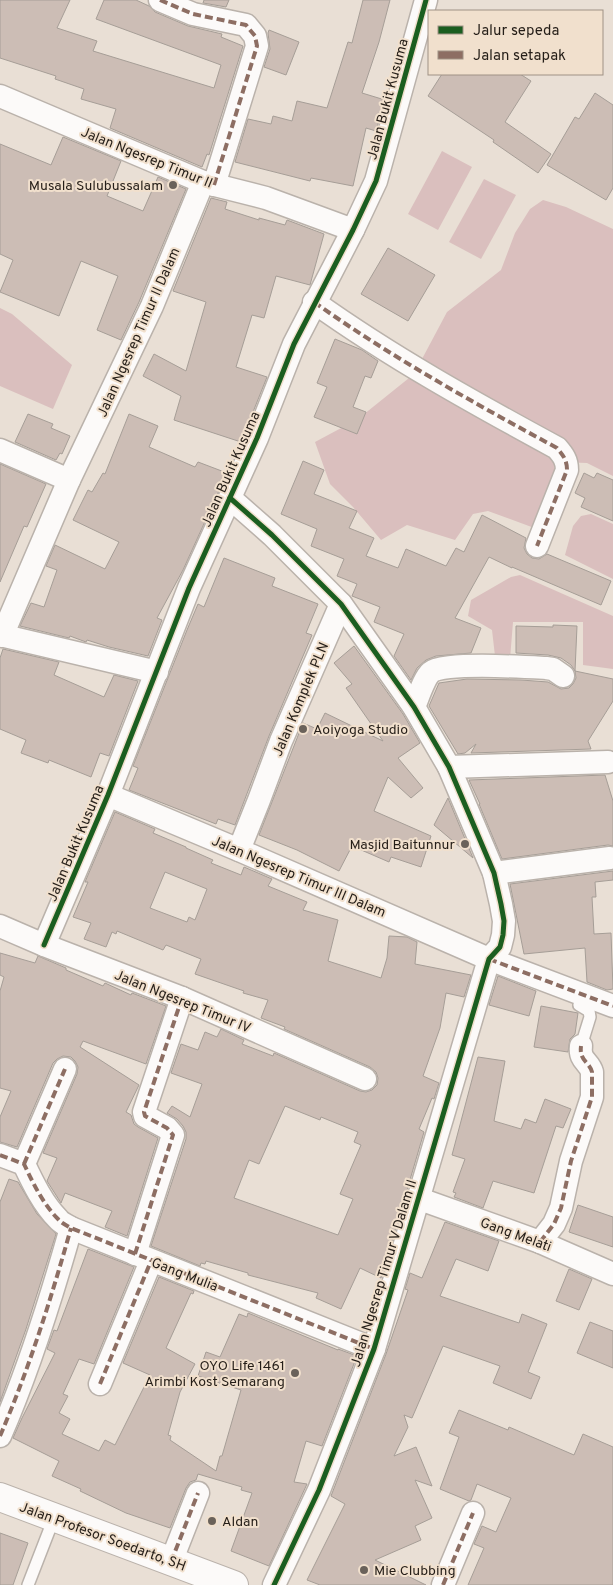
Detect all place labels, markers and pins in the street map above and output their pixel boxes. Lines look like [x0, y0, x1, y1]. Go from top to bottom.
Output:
place label: Musala Sulubussalam [29, 178, 163, 195]
marker: Musala Sulubussalam [167, 179, 179, 191]
place label: Aoiyoga Studio [313, 722, 408, 739]
marker: Aoiyoga Studio [297, 723, 309, 735]
place label: Masjid Baitunnur [349, 837, 456, 854]
marker: Masjid Baitunnur [459, 838, 471, 850]
place label: OYO Life 1461 Arimbi Kost Semarang [144, 1358, 285, 1391]
marker: OYO Life 1461 Arimbi Kost Semarang [289, 1367, 301, 1379]
place label: Aldan [222, 1514, 258, 1531]
marker: Aldan [206, 1515, 218, 1527]
place label: Mie Clubbing [374, 1563, 456, 1580]
marker: Mie Clubbing [358, 1564, 370, 1576]

